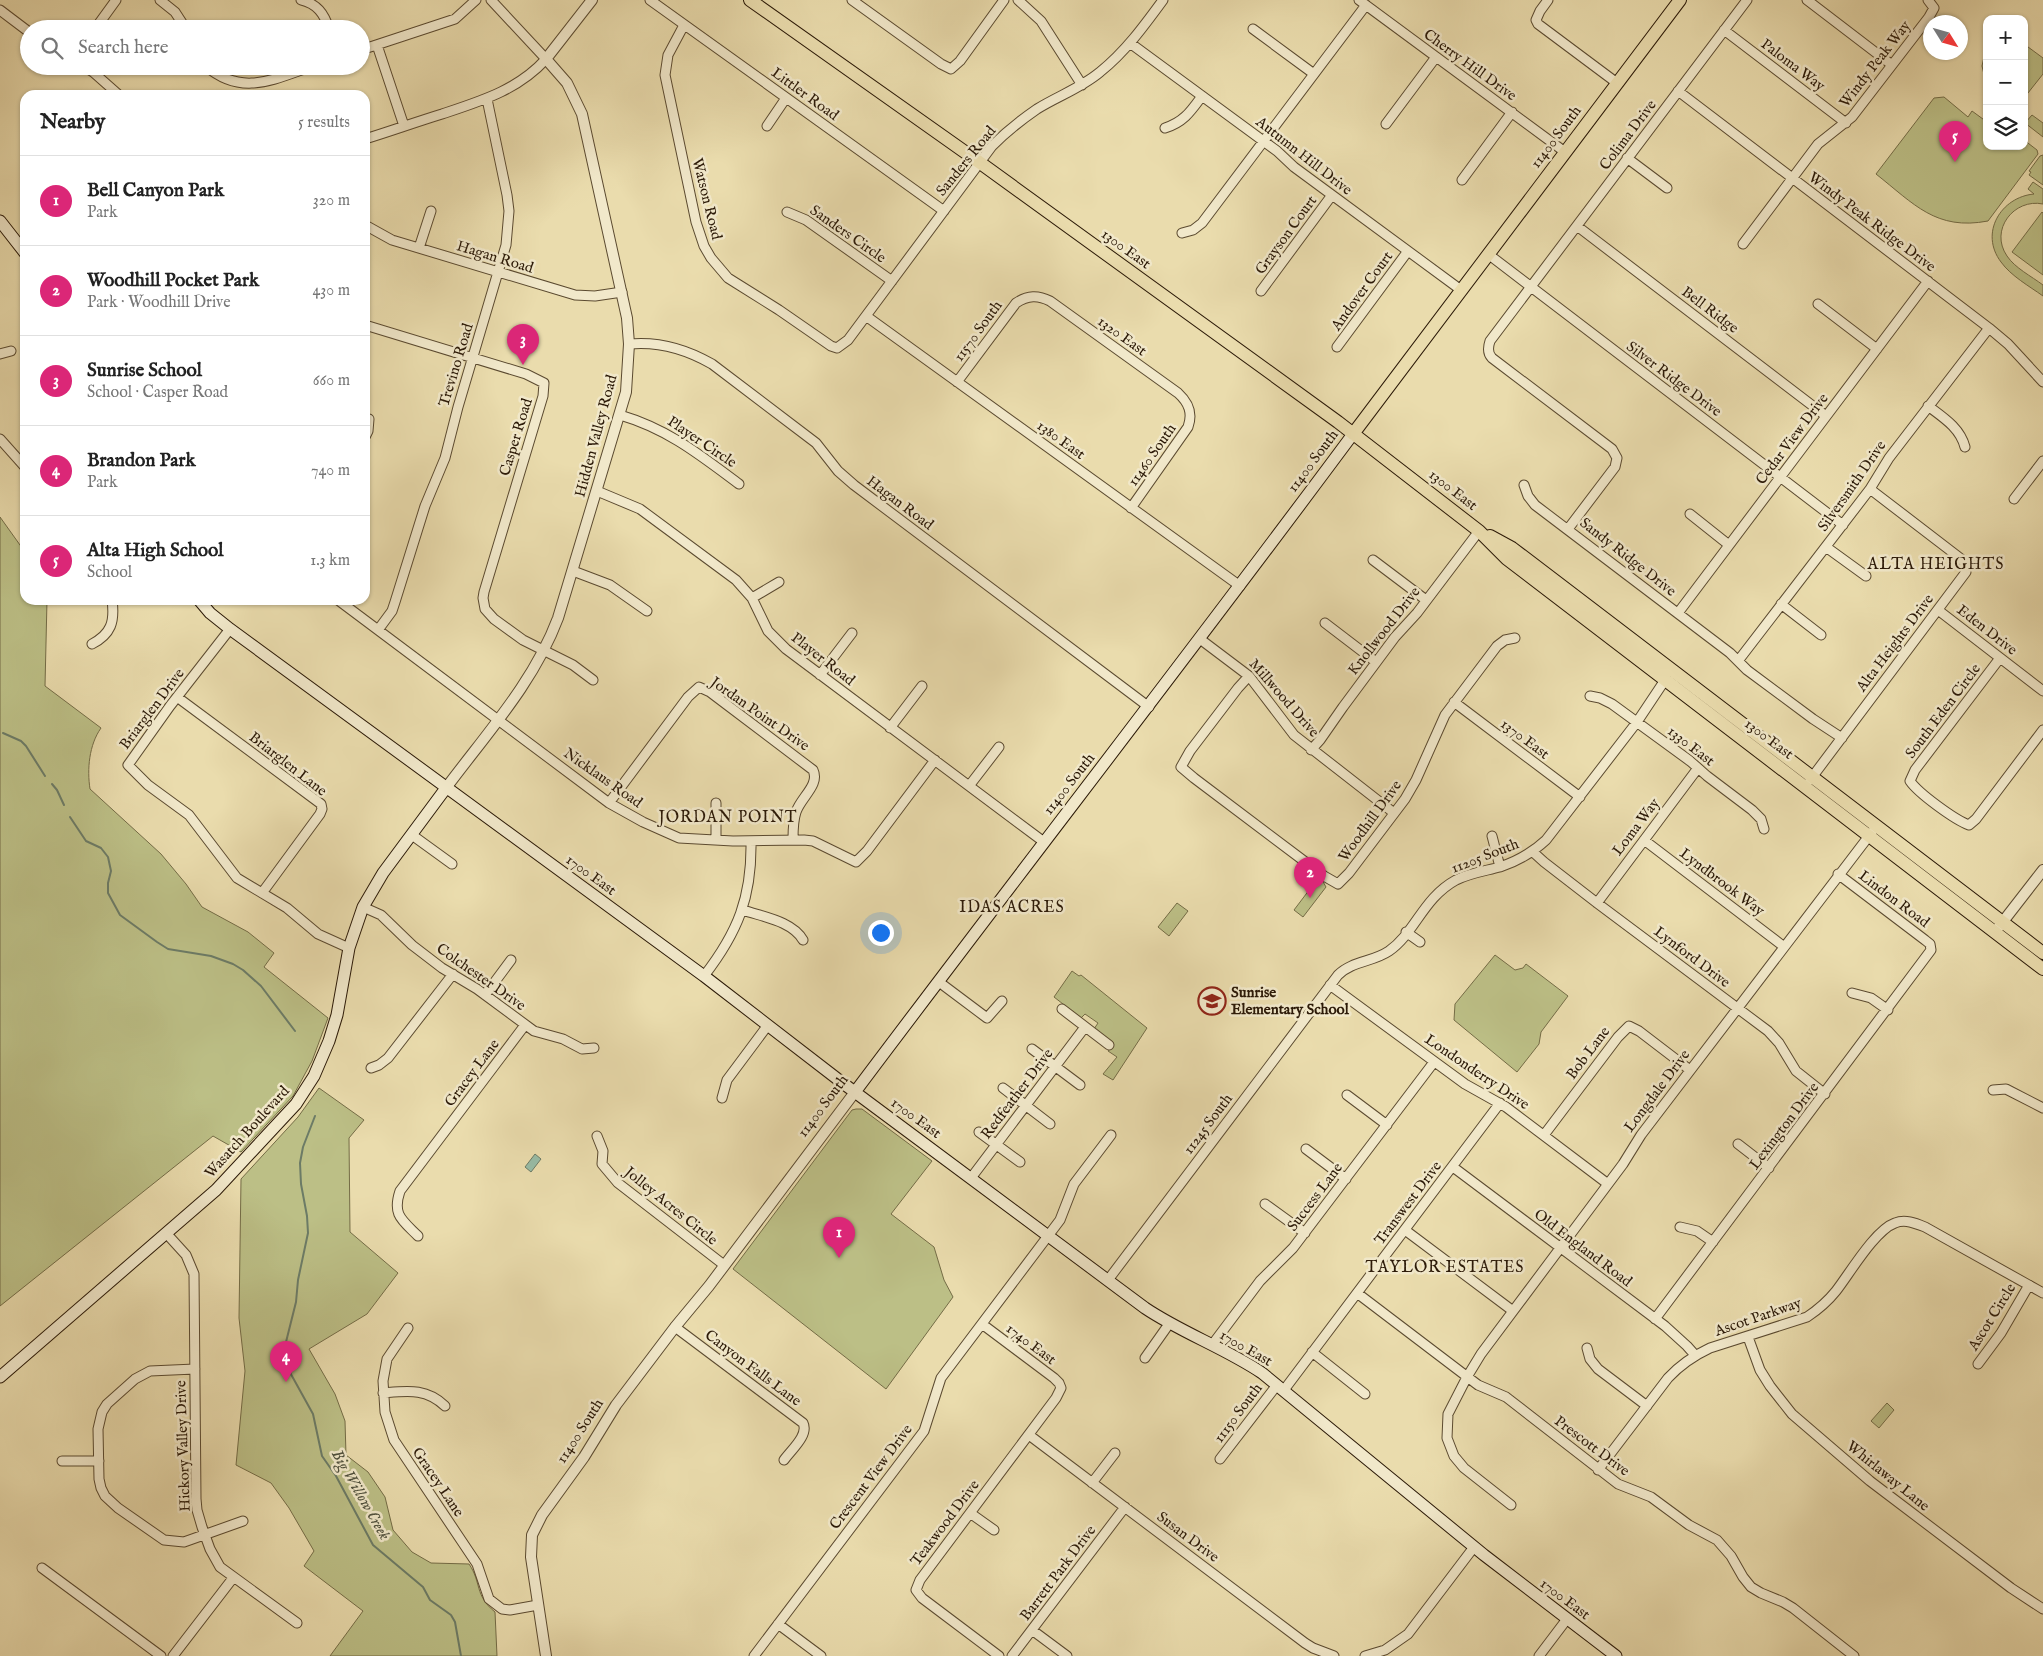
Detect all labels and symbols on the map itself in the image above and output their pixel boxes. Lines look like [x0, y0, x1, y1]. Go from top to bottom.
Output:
north arrow [1923, 15, 1968, 60]
street label: Windy Peak Way [1835, 16, 1915, 111]
street label: Cherry Hill Drive [1420, 25, 1520, 105]
street label: Paloma Way [1757, 35, 1829, 96]
street label: Littler Road [768, 63, 843, 125]
street label: Colima Drive [1595, 96, 1661, 174]
street label: 11400 South [1526, 102, 1586, 172]
street label: Autumn Hill Drive [1251, 112, 1356, 200]
street label: Sanders Road [932, 121, 1001, 200]
pin: 5 [1939, 121, 1971, 162]
street label: Watson Road [688, 156, 727, 243]
street label: Windy Peak Ridge Drive [1805, 168, 1940, 276]
street label: Grayson Court [1251, 192, 1321, 278]
street label: Sanders Circle [806, 201, 890, 267]
street label: 1300 East [1098, 225, 1154, 273]
street label: Hagan Road [454, 236, 537, 278]
street label: Andover Court [1326, 248, 1397, 335]
street label: Bell Ridge [1678, 282, 1742, 338]
street label: 11570 South [949, 297, 1007, 365]
street label: 1320 East [1094, 312, 1150, 360]
street label: Trevino Road [434, 320, 478, 409]
pin: 3 [507, 324, 539, 365]
street label: Silver Ridge Drive [1623, 337, 1725, 421]
street label: Hidden Valley Road [571, 372, 622, 499]
street label: Cedar View Drive [1751, 389, 1833, 488]
street label: Casper Road [495, 395, 537, 478]
street label: Player Circle [664, 412, 740, 472]
street label: 1380 East [1033, 416, 1089, 464]
street label: 11460 South [1124, 420, 1180, 490]
street label: 11400 South [1283, 426, 1343, 496]
street label: Silversmith Drive [1814, 437, 1890, 535]
street label: 1300 East [1425, 465, 1481, 515]
street label: Hagan Road [863, 472, 938, 535]
street label: Sandy Ridge Drive [1576, 513, 1680, 601]
district label: ALTA HEIGHTS [1867, 555, 2004, 575]
street label: Knollwood Drive [1344, 583, 1424, 679]
street label: Alta Heights Drive [1851, 590, 1938, 696]
street label: Eden Drive [1953, 601, 2021, 660]
street label: Player Road [787, 628, 860, 690]
street label: Millwood Drive [1245, 655, 1323, 741]
street label: South Eden Circle [1901, 660, 1985, 762]
street label: Briarglen Drive [115, 665, 189, 753]
street label: Jordan Point Drive [705, 672, 813, 755]
street label: 1300 East [1741, 714, 1797, 764]
street label: 1370 East [1497, 715, 1553, 763]
street label: 1330 East [1664, 722, 1718, 770]
street label: Briarglen Lane [245, 728, 331, 800]
street label: Nicklaus Road [560, 744, 647, 813]
street label: 11400 South [1039, 749, 1099, 819]
street label: Woodhill Drive [1334, 776, 1406, 865]
street label: Loma Way [1608, 794, 1664, 860]
district label: JORDAN POINT [657, 808, 797, 828]
street label: 11205 South [1448, 834, 1522, 878]
street label: Lyndbrook Way [1676, 844, 1769, 921]
street label: 1700 East [562, 850, 620, 900]
pin: 2 [1294, 857, 1326, 898]
street label: Lindon Road [1855, 866, 1934, 932]
district label: IDAS ACRES [959, 898, 1065, 918]
your location [868, 920, 894, 946]
street label: Lynford Drive [1650, 922, 1734, 992]
street label: Colchester Drive [433, 939, 530, 1015]
place label: Sunrise Elementary School [1231, 983, 1350, 1019]
school or university icon: Sunrise Elementary School [1197, 986, 1227, 1016]
street label: Bob Lane [1562, 1023, 1614, 1083]
street label: Londonderry Drive [1421, 1030, 1533, 1114]
street label: Gracey Lane [440, 1035, 504, 1111]
street label: Redfeather Drive [977, 1045, 1057, 1143]
street label: Longdale Drive [1620, 1046, 1694, 1136]
street label: 11400 South [793, 1071, 853, 1141]
street label: Lexington Drive [1745, 1078, 1823, 1173]
street label: Wasatch Boulevard [201, 1081, 294, 1182]
street label: 11245 South [1179, 1090, 1237, 1158]
street label: 1700 East [887, 1093, 945, 1143]
street label: Transwest Drive [1370, 1157, 1446, 1249]
street label: Success Lane [1283, 1159, 1347, 1235]
street label: Jolley Acres Circle [619, 1161, 722, 1249]
street label: Old England Road [1530, 1205, 1637, 1292]
pin: 1 [823, 1217, 855, 1258]
district label: TAYLOR ESTATES [1366, 1258, 1524, 1278]
street label: Ascot Circle [1963, 1280, 2020, 1355]
street label: Ascot Parkway [1711, 1293, 1804, 1341]
street label: 1740 East [1002, 1319, 1060, 1369]
street label: Canyon Falls Lane [701, 1325, 805, 1411]
street label: 1700 East [1216, 1325, 1276, 1371]
pin: 4 [270, 1341, 302, 1382]
street label: Hickory Valley Drive [171, 1380, 195, 1512]
street label: 11150 South [1210, 1380, 1266, 1446]
street label: 11400 South [552, 1395, 608, 1467]
street label: Prescott Drive [1551, 1412, 1633, 1481]
street label: Crescent View Drive [825, 1421, 917, 1533]
street label: Whirlaway Lane [1842, 1437, 1934, 1515]
street label: Gracey Lane [408, 1444, 468, 1521]
water label: Big Willow Creek [326, 1446, 394, 1544]
street label: Teakwood Drive [906, 1476, 984, 1570]
street label: Susan Drive [1153, 1507, 1223, 1567]
street label: Barrett Park Drive [1016, 1521, 1100, 1624]
street label: 1700 East [1536, 1574, 1594, 1624]

